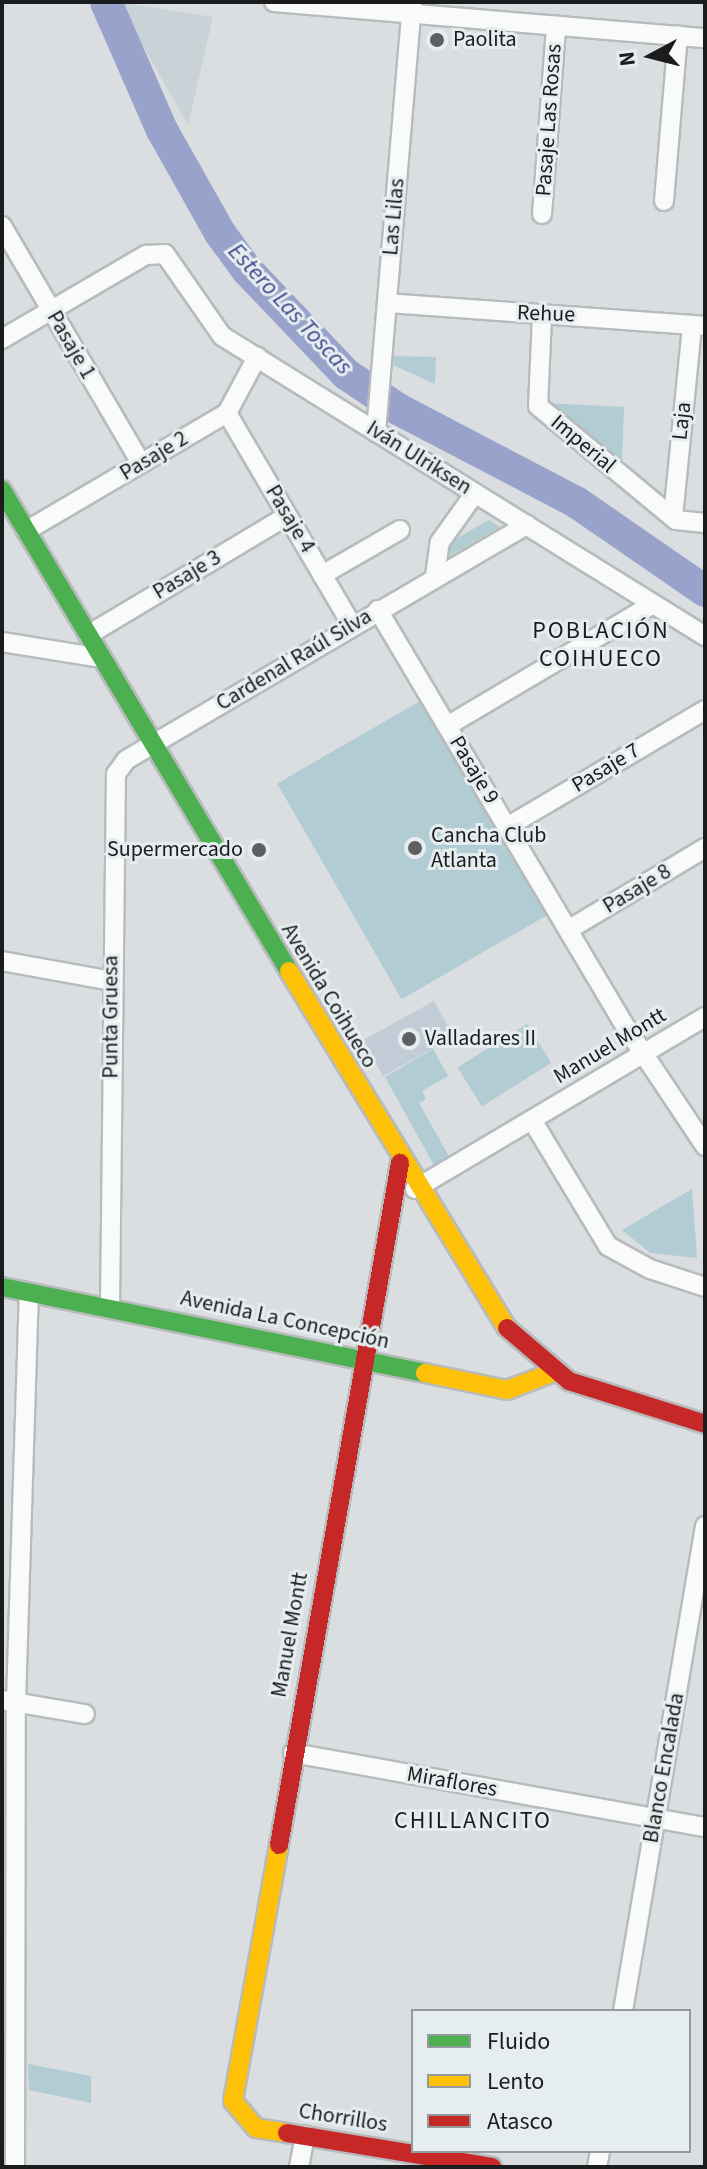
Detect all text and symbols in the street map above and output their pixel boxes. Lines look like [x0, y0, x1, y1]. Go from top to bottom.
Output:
north arrow [611, 16, 691, 96]
place label: Paolita [453, 27, 517, 53]
marker: Paolita [428, 31, 446, 49]
street label: Pasaje Las Rosas [531, 43, 567, 197]
text: N [610, 50, 644, 68]
street label: Las Lilas [377, 177, 411, 257]
water label: Estero Las Toscas [222, 237, 358, 381]
street label: Rehue [517, 300, 575, 328]
street label: Pasaje 1 [41, 306, 101, 384]
street label: Laja [667, 401, 697, 441]
street label: Imperial [545, 409, 621, 479]
street label: Iván Ulriksen [362, 415, 476, 501]
street label: Pasaje 2 [115, 425, 193, 487]
street label: Pasaje 4 [259, 480, 321, 558]
street label: Pasaje 3 [148, 544, 226, 606]
street label: Cardenal Raúl Silva [212, 603, 376, 717]
district label: POBLACIÓN COIHUECO [532, 617, 670, 673]
street label: Pasaje 9 [443, 731, 505, 809]
street label: Pasaje 7 [567, 737, 645, 799]
place label: Cancha Club Atlanta [431, 822, 546, 874]
place label: Supermercado [107, 837, 243, 863]
marker: Cancha Club Atlanta [406, 839, 424, 857]
marker: Supermercado [250, 841, 268, 859]
street label: Pasaje 8 [598, 858, 676, 920]
street label: Avenida Coihueco [275, 919, 383, 1073]
street label: Punta Gruesa [98, 955, 124, 1079]
street label: Manuel Montt [549, 1002, 671, 1090]
place label: Valladares II [425, 1026, 536, 1052]
marker: Valladares II [400, 1030, 418, 1048]
street label: Avenida La Concepción [178, 1285, 392, 1355]
street label: Manuel Montt [266, 1570, 314, 1700]
street label: Blanco Encalada [638, 1691, 690, 1845]
street label: Miraflores [405, 1761, 499, 1803]
district label: CHILLANCITO [394, 1807, 552, 1835]
legend [411, 2009, 691, 2153]
text: Fluido [487, 2024, 550, 2059]
text: Lento [487, 2064, 544, 2099]
street label: Chorrillos [297, 2098, 389, 2138]
text: Atasco [487, 2104, 553, 2139]

